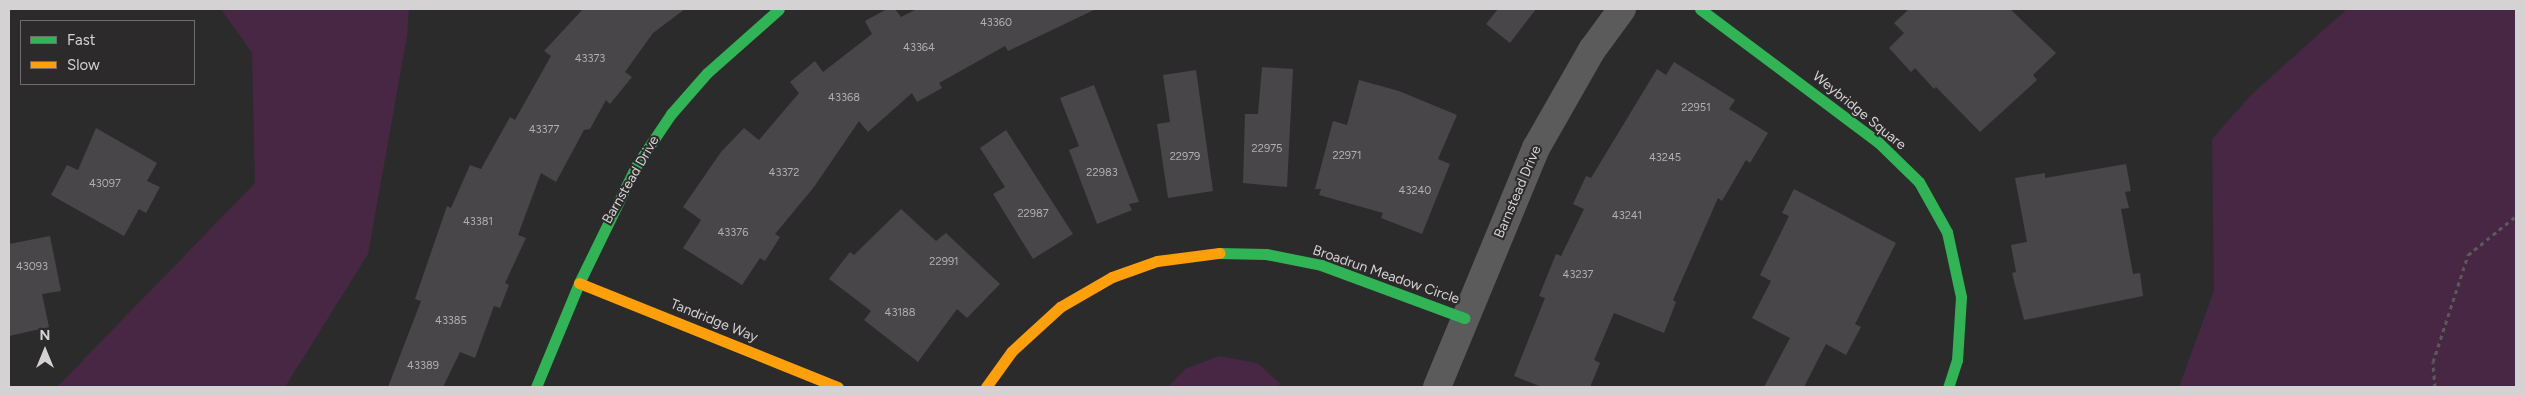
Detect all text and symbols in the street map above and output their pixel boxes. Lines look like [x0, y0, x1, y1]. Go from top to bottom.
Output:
house number: 43360 [980, 16, 1012, 30]
legend [20, 20, 195, 85]
text: Fast [67, 31, 95, 49]
house number: 43364 [903, 41, 935, 55]
house number: 43373 [575, 52, 605, 66]
text: Slow [67, 56, 100, 74]
street label: Weybridge Square [1809, 68, 1909, 154]
house number: 43368 [828, 91, 860, 105]
house number: 22951 [1681, 101, 1711, 115]
house number: 43377 [529, 123, 559, 137]
street label: Barnstead Drive [599, 133, 663, 227]
house number: 22975 [1252, 142, 1282, 156]
street label: Barnstead Drive [1491, 143, 1545, 241]
house number: 22971 [1333, 149, 1361, 163]
house number: 22979 [1170, 150, 1200, 164]
house number: 43245 [1649, 151, 1681, 165]
house number: 43372 [769, 166, 799, 180]
house number: 22983 [1086, 166, 1118, 180]
house number: 43097 [89, 177, 121, 191]
house number: 43240 [1399, 184, 1431, 198]
house number: 22987 [1017, 207, 1049, 221]
house number: 43241 [1612, 209, 1642, 223]
house number: 43381 [463, 215, 493, 229]
house number: 43376 [718, 226, 748, 240]
street label: Broadrun Meadow Circle [1310, 242, 1462, 308]
house number: 22991 [929, 255, 959, 269]
house number: 43093 [16, 260, 48, 274]
house number: 43237 [1563, 268, 1593, 282]
street label: Tandridge Way [668, 296, 760, 346]
house number: 43188 [885, 306, 915, 320]
house number: 43385 [435, 314, 467, 328]
north arrow [20, 326, 70, 376]
text: N [40, 327, 50, 344]
house number: 43389 [407, 359, 439, 373]

